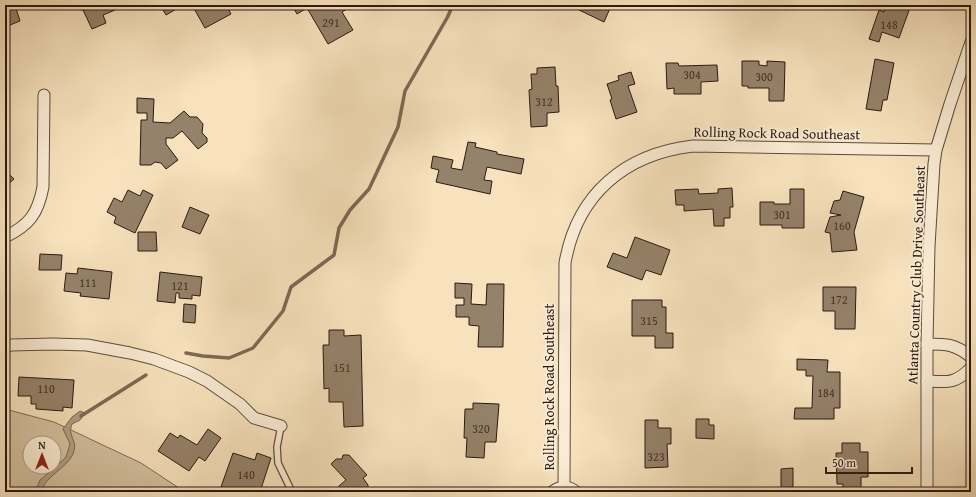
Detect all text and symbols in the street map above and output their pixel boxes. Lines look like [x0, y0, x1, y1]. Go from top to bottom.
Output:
house number: 291 [322, 14, 340, 31]
house number: 148 [880, 16, 898, 33]
house number: 304 [683, 66, 701, 83]
house number: 300 [755, 68, 773, 85]
house number: 312 [535, 93, 553, 110]
street label: Rolling Rock Road Southeast [693, 122, 861, 144]
street label: Atlanta Country Club Drive Southeast [902, 165, 930, 385]
house number: 301 [773, 206, 791, 223]
house number: 160 [833, 217, 851, 234]
house number: 111 [79, 274, 97, 291]
house number: 121 [171, 277, 189, 294]
house number: 172 [830, 291, 848, 308]
street label: Rolling Rock Road Southeast [539, 304, 559, 470]
house number: 315 [640, 312, 658, 329]
house number: 151 [333, 359, 351, 376]
house number: 110 [37, 380, 55, 397]
house number: 184 [817, 384, 835, 401]
house number: 320 [472, 420, 490, 437]
north arrow [22, 435, 62, 475]
text: N [38, 437, 46, 453]
house number: 323 [647, 448, 665, 465]
scale bar [826, 449, 912, 475]
text: 50 m [832, 454, 856, 471]
house number: 140 [237, 466, 255, 483]

